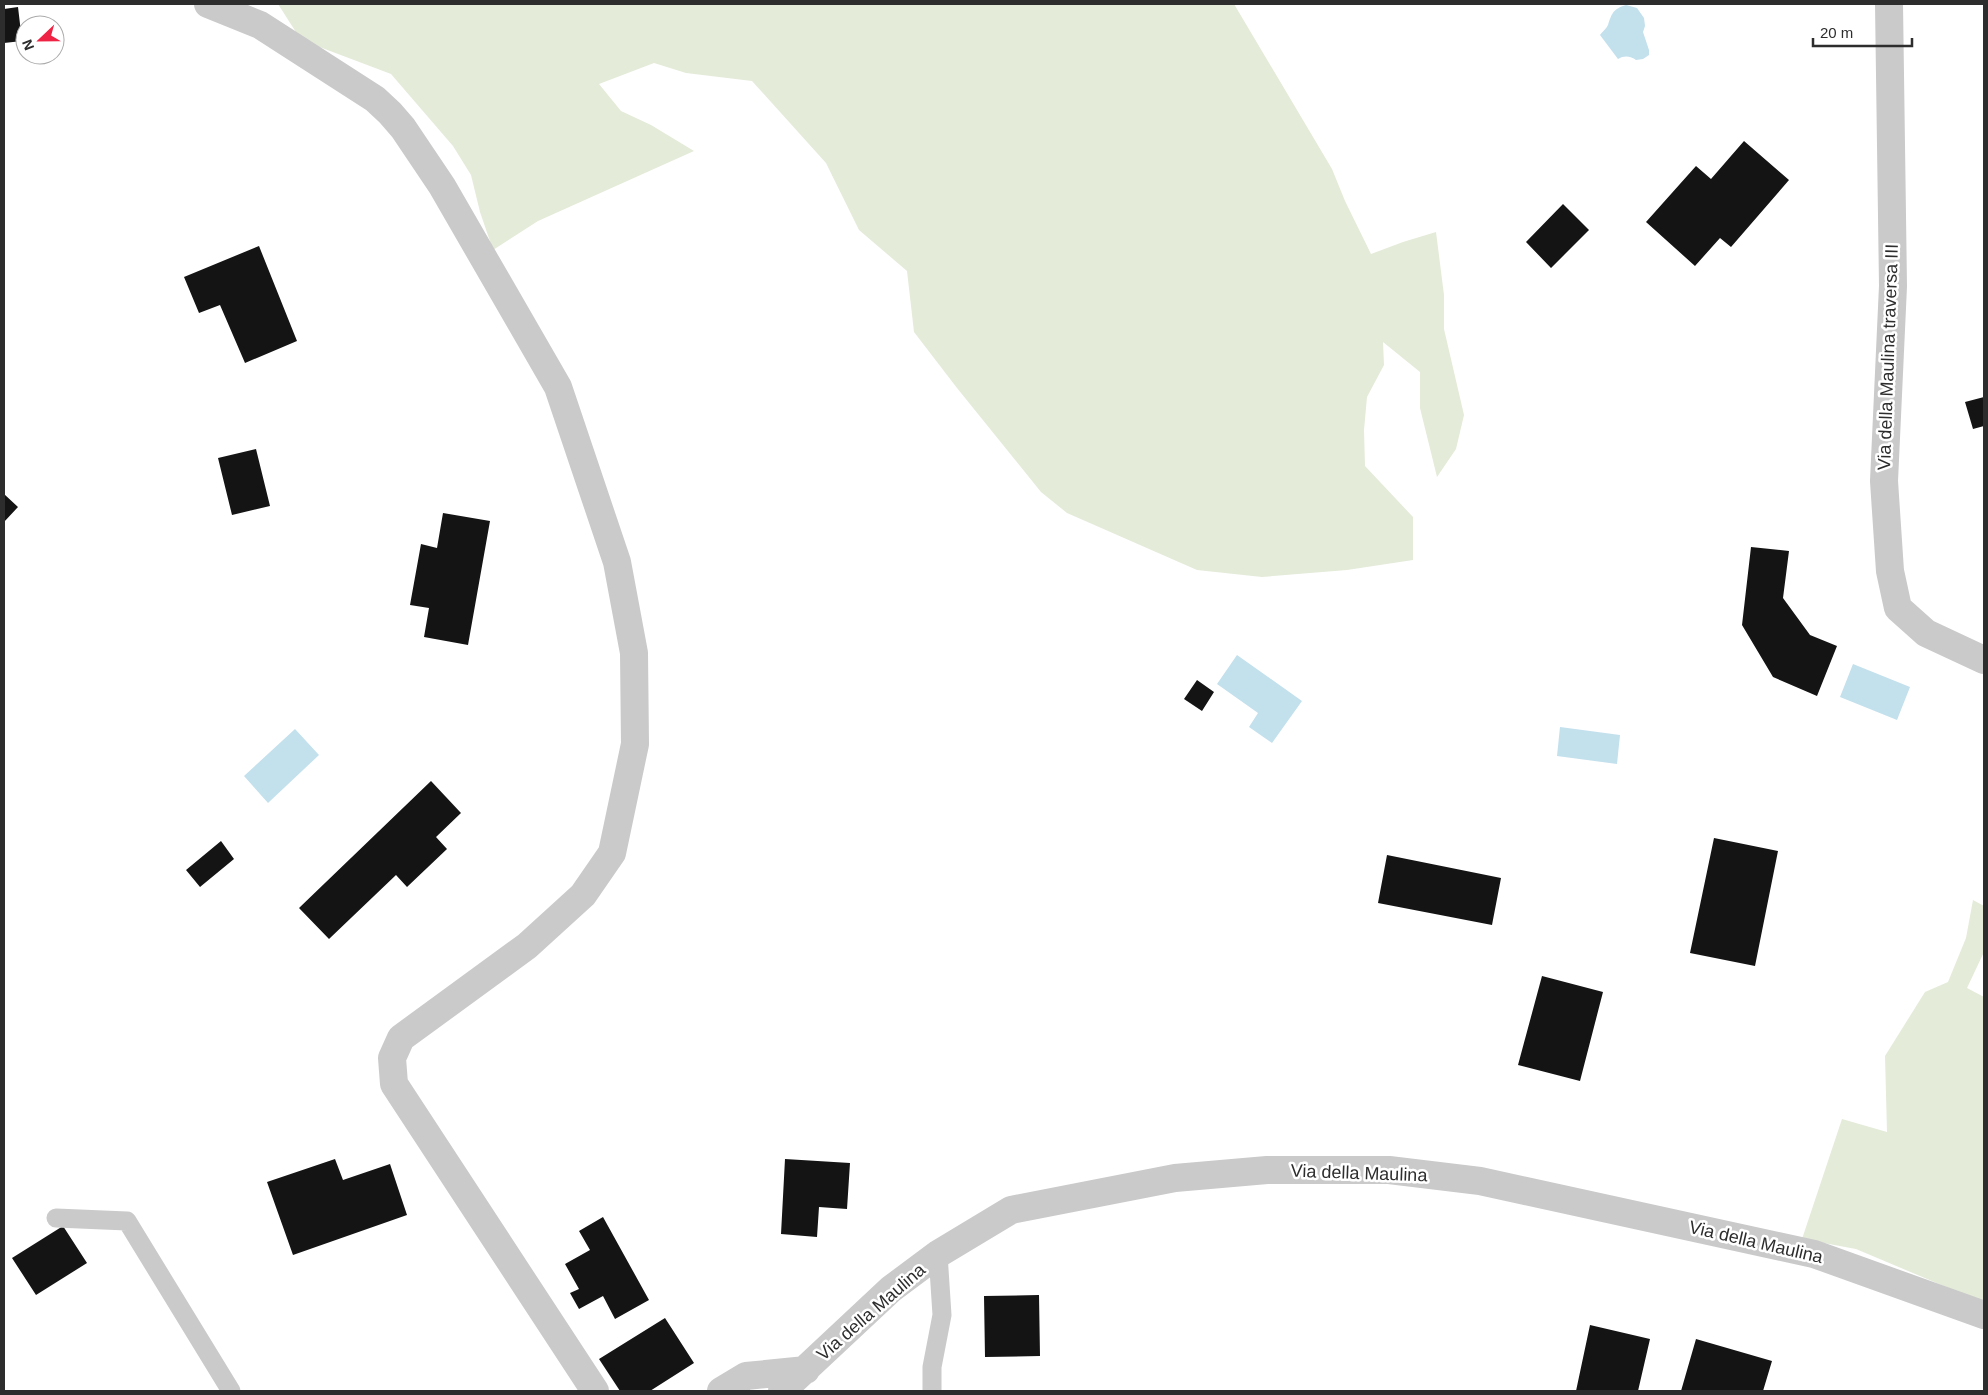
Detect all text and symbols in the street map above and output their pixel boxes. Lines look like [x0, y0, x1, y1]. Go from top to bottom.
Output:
north arrow [15, 15, 65, 65]
scale bar [1813, 15, 1912, 47]
text: 20 m [1820, 24, 1853, 41]
text: N [19, 37, 37, 53]
street label: Via della Maulina traversa III [1874, 243, 1902, 471]
street label: Via della Maulina [1290, 1161, 1429, 1185]
street label: Via della Maulina [1687, 1217, 1826, 1267]
street label: Via della Maulina [813, 1259, 930, 1364]

